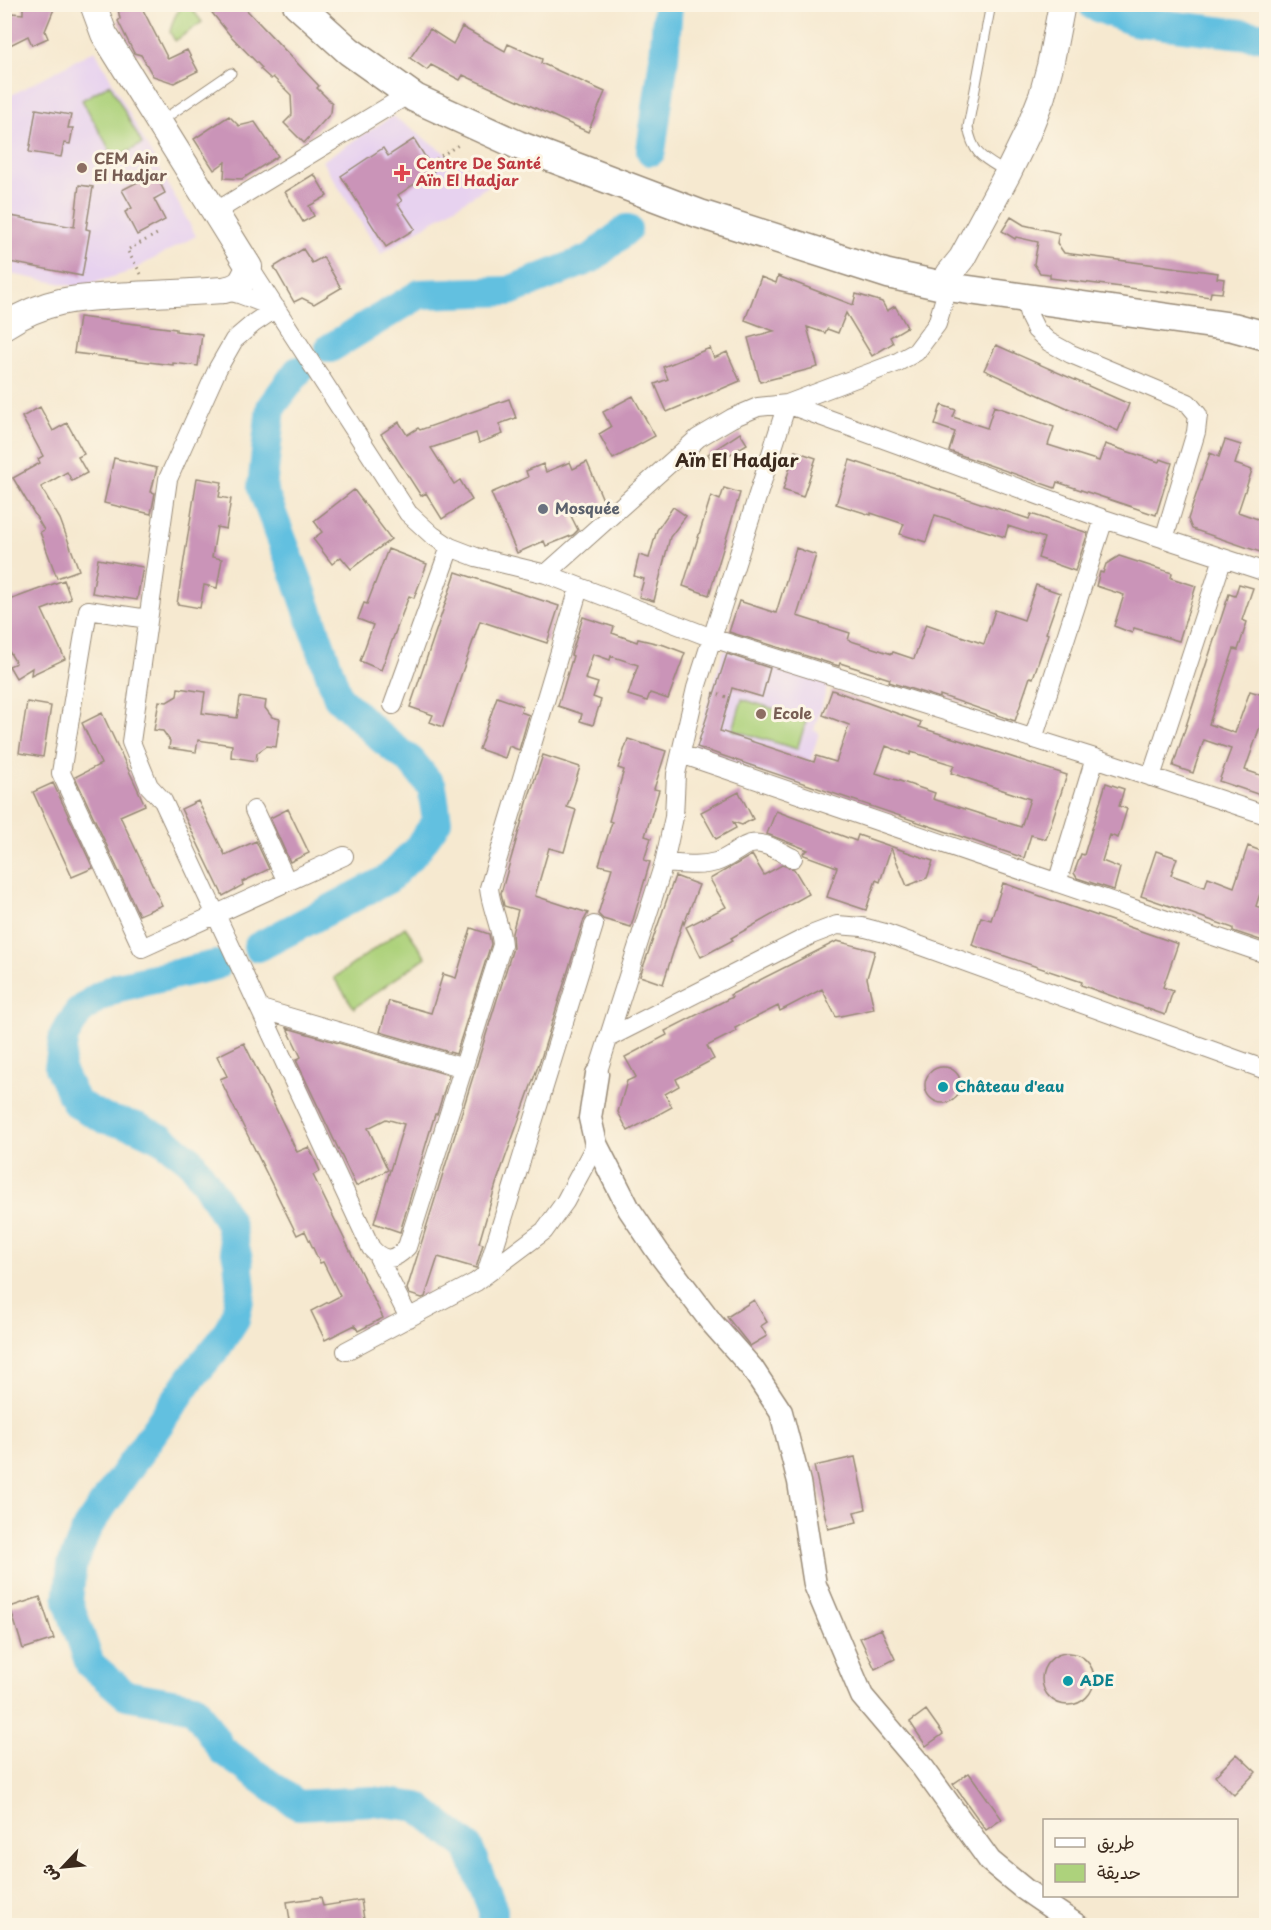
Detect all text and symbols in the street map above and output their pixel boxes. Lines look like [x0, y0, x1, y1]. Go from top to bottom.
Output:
place label: CEM Ain El Hadjar [94, 146, 167, 186]
place label: Centre De Santé Aïn El Hadjar [416, 151, 541, 191]
marker: CEM Ain El Hadjar [75, 161, 89, 175]
marker: Centre De Santé Aïn El Hadjar [393, 164, 411, 182]
district label: Aïn El Hadjar [675, 446, 799, 473]
place label: Mosquée [555, 496, 620, 519]
marker: Mosquée [536, 502, 550, 516]
place label: Ecole [773, 701, 813, 724]
marker: Ecole [754, 707, 768, 721]
place label: Château d'eau [955, 1074, 1064, 1097]
marker: Château d'eau [936, 1080, 950, 1094]
place label: ADE [1080, 1668, 1114, 1691]
marker: ADE [1061, 1674, 1075, 1688]
legend [1043, 1819, 1238, 1897]
text: طريق [1097, 1828, 1135, 1855]
north arrow [33, 1837, 93, 1897]
text: حديقة [1097, 1858, 1141, 1885]
text: ش [34, 1861, 63, 1887]

